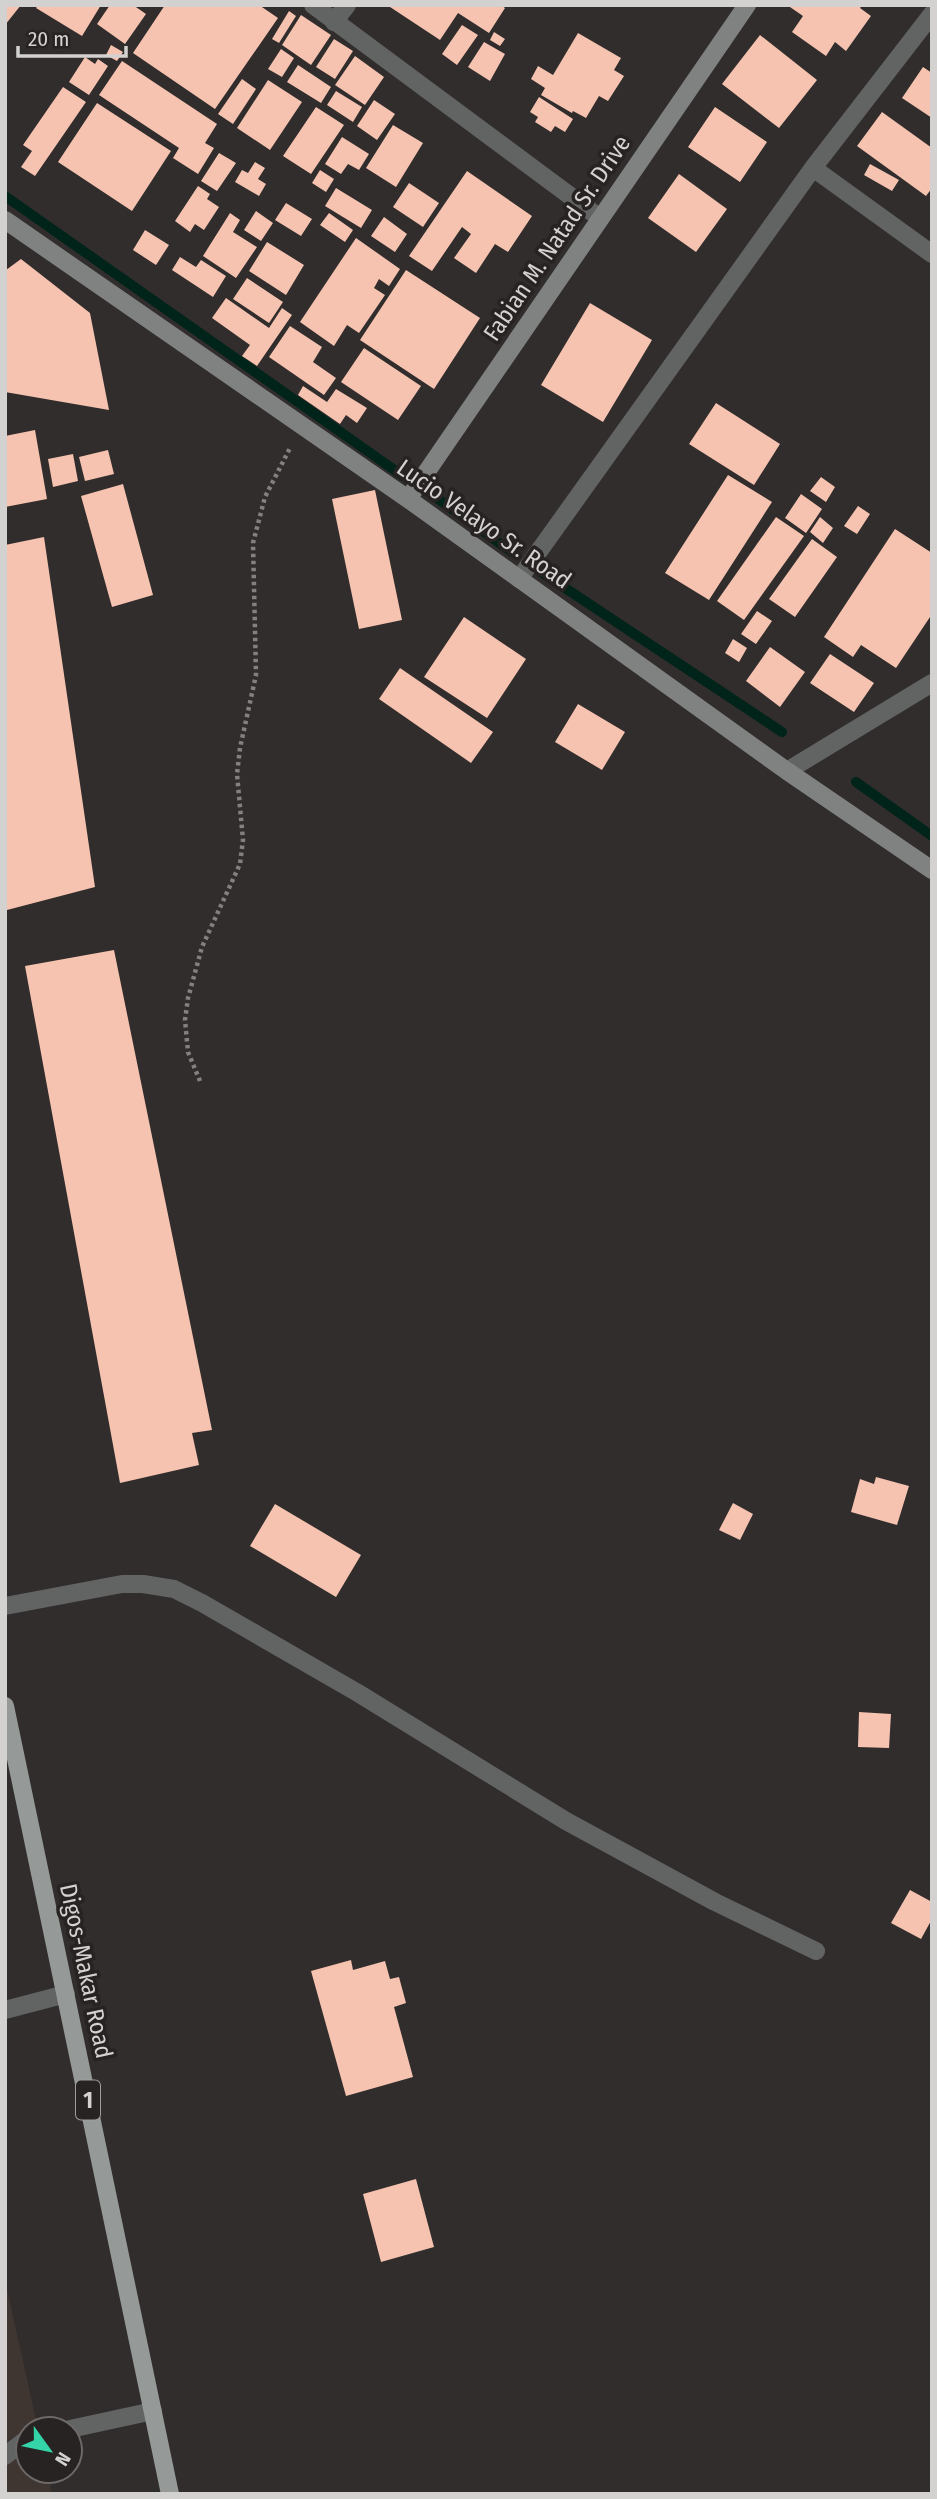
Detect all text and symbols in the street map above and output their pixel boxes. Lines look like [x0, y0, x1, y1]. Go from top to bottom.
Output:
scale bar [18, 14, 126, 58]
text: 20 m [28, 26, 69, 52]
street label: Fabian M. Natad Sr. Drive [478, 130, 636, 346]
street label: Lucio Velayo Sr. Road [392, 453, 576, 595]
street label: Digos-Makar Road [54, 1881, 118, 2061]
road number: 1 [76, 2080, 100, 2120]
north arrow [14, 2415, 84, 2485]
text: N [50, 2448, 76, 2470]

